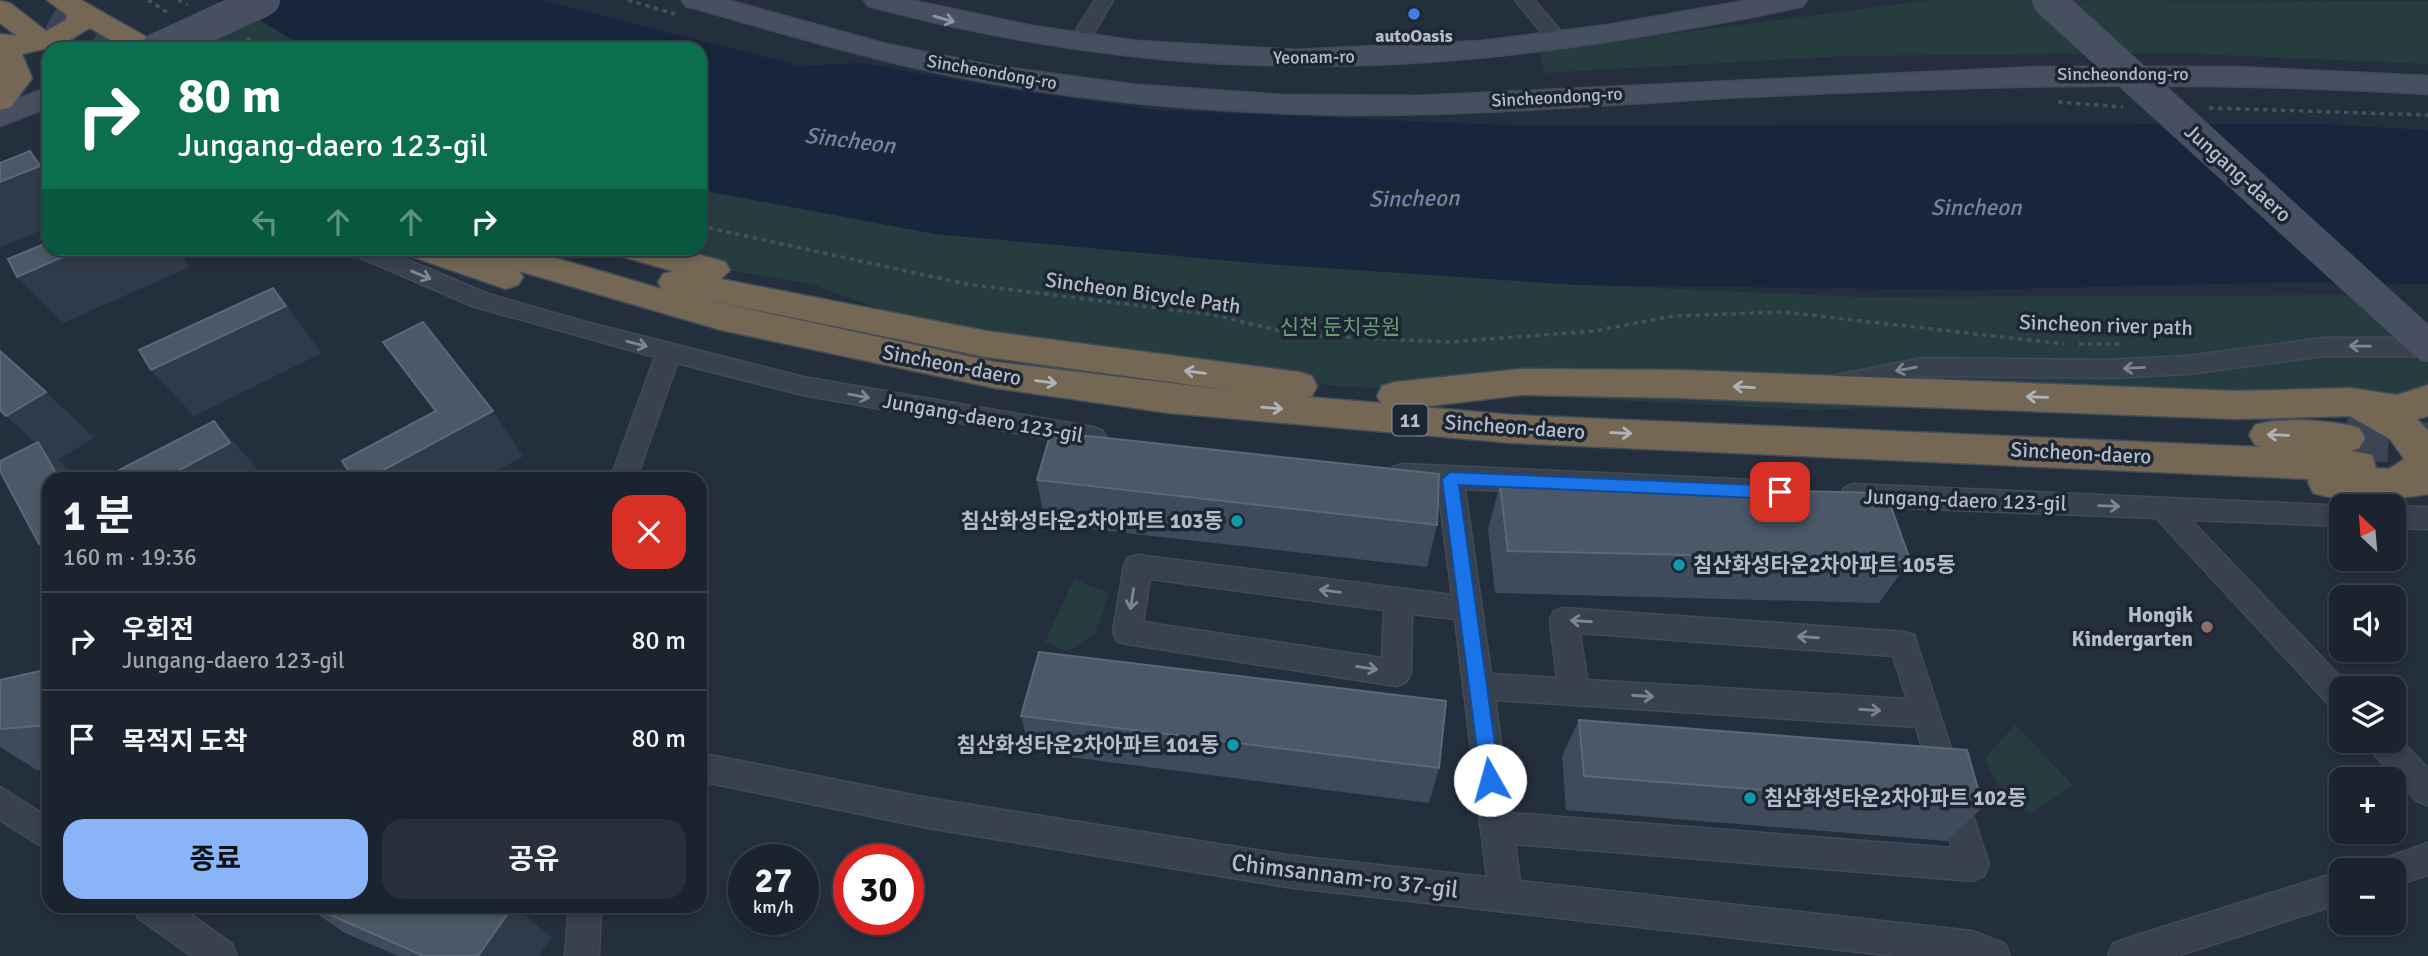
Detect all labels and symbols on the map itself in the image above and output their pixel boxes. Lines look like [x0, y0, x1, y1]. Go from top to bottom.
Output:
marker: autoOasis [1406, 6, 1422, 22]
one-way arrow [932, 13, 954, 26]
place label: autoOasis [1375, 25, 1453, 47]
street label: Yeonam-ro [1273, 45, 1355, 69]
street label: Sincheondong-ro [925, 50, 1059, 94]
street label: Sincheondong-ro [2057, 63, 2189, 85]
street label: Sincheondong-ro [1491, 83, 1623, 111]
street label: Jungang-daero [2179, 118, 2297, 228]
water label: Sincheon [803, 121, 898, 161]
water label: Sincheon [1368, 183, 1461, 214]
water label: Sincheon [1931, 193, 2023, 222]
street label: Sincheon Bicycle Path [1044, 266, 1242, 320]
one-way arrow [410, 269, 431, 282]
street label: Sincheon river path [2019, 309, 2193, 341]
park label: 신천 둔치공원 [1280, 314, 1400, 340]
one-way arrow [626, 338, 648, 351]
street label: Sincheon-daero [880, 339, 1024, 391]
one-way arrow [2349, 339, 2372, 353]
one-way arrow [2123, 362, 2145, 375]
one-way arrow [1895, 363, 1918, 377]
one-way arrow [1184, 365, 1207, 378]
one-way arrow [1034, 376, 1057, 389]
one-way arrow [1733, 381, 1756, 394]
street label: Jungang-daero 123-gil [881, 388, 1085, 448]
one-way arrow [847, 390, 870, 403]
one-way arrow [2026, 391, 2049, 404]
one-way arrow [1260, 402, 1283, 415]
road number: 11 [1392, 404, 1428, 436]
street label: Sincheon-daero [1444, 409, 1586, 445]
one-way arrow [1609, 427, 1632, 440]
one-way arrow [2267, 429, 2290, 442]
street label: Sincheon-daero [2010, 436, 2152, 470]
pin [1750, 462, 1810, 522]
street label: Jungang-daero 123-gil [1863, 483, 2067, 517]
north arrow [2329, 494, 2406, 570]
one-way arrow [2097, 500, 2120, 513]
place label: 침산화성타운2차아파트 103동 [961, 508, 1223, 534]
marker: 침산화성타운2차아파트 103동 [1229, 513, 1245, 529]
place label: 침산화성타운2차아파트 105동 [1693, 552, 1956, 578]
marker: 침산화성타운2차아파트 105동 [1671, 557, 1687, 573]
one-way arrow [1320, 585, 1342, 598]
one-way arrow [1125, 587, 1138, 610]
place label: Hongik Kindergarten [2072, 602, 2193, 652]
one-way arrow [1570, 614, 1593, 627]
marker: Hongik Kindergarten [2199, 619, 2215, 635]
one-way arrow [1797, 630, 1820, 643]
one-way arrow [1355, 662, 1378, 675]
one-way arrow [1631, 690, 1653, 703]
one-way arrow [1858, 704, 1881, 717]
place label: 침산화성타운2차아파트 101동 [957, 732, 1219, 758]
marker: 침산화성타운2차아파트 101동 [1225, 737, 1241, 753]
position arrow [1453, 743, 1527, 817]
place label: 침산화성타운2차아파트 102동 [1764, 785, 2027, 811]
marker: 침산화성타운2차아파트 102동 [1742, 790, 1758, 806]
speed limit sign: 30 [833, 844, 924, 935]
street label: Chimsannam-ro 37-gil [1230, 847, 1460, 905]

